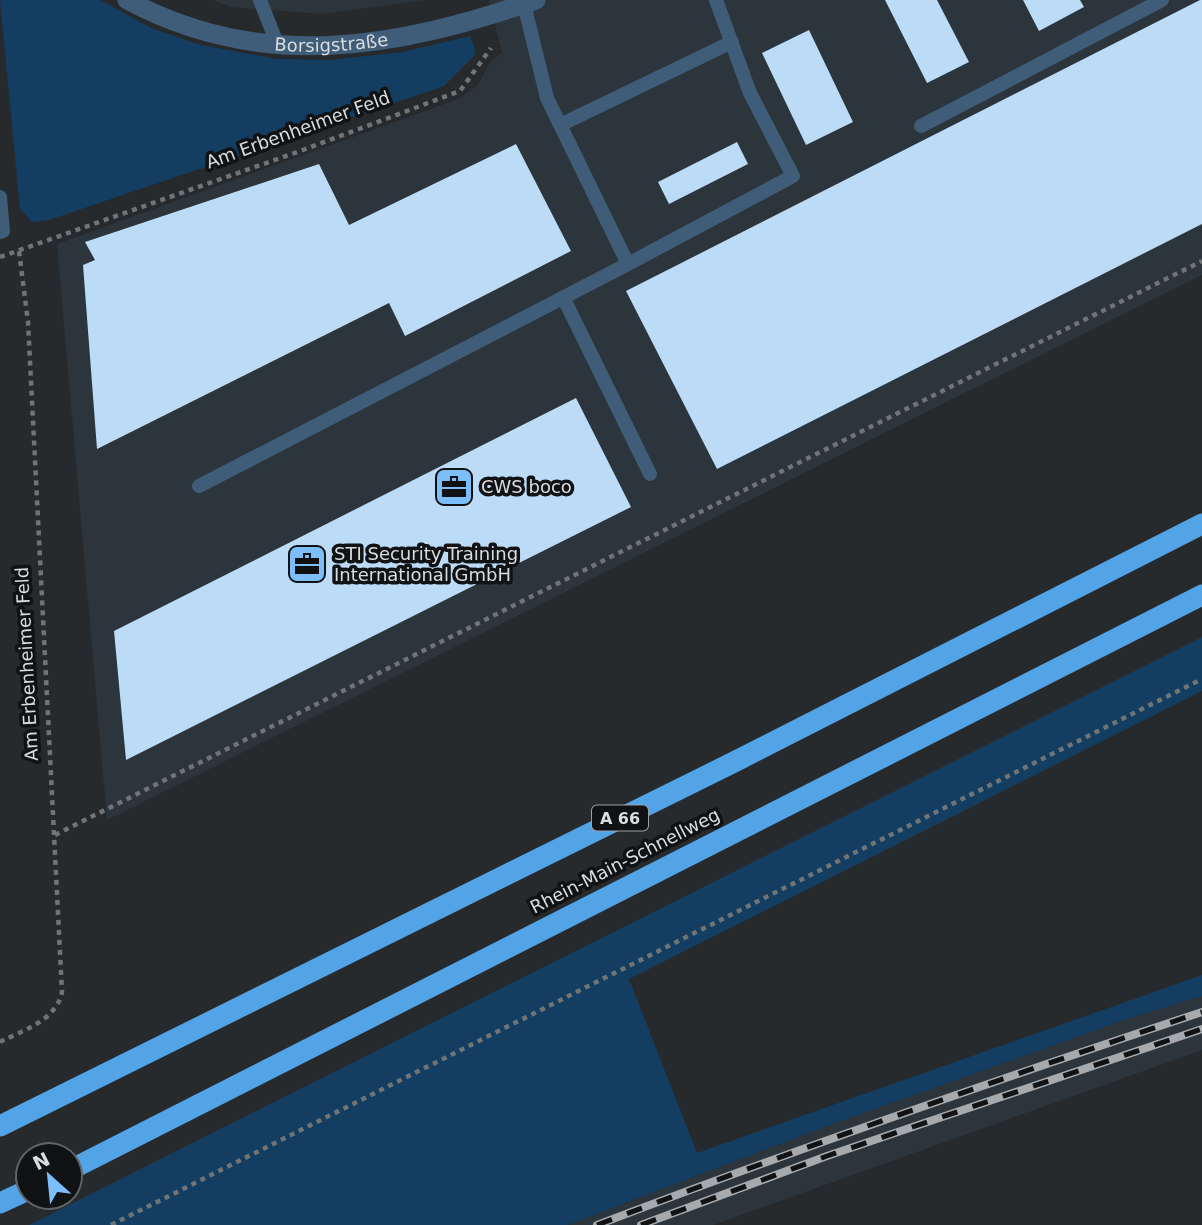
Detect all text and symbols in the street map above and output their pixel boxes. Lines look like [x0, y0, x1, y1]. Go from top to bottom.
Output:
street label: Borsigstraße [274, 28, 389, 56]
street label: Am Erbenheimer Feld [203, 86, 393, 173]
office icon: CWS boco [433, 466, 475, 508]
place label: CWS boco [481, 476, 572, 497]
office icon: STI Security Training International GmbH [286, 543, 328, 585]
place label: STI Security Training International GmbH [334, 543, 518, 585]
street label: Am Erbenheimer Feld [11, 566, 42, 762]
street label: Rhein-Main-Schnellweg [527, 804, 723, 918]
road number: A 66 [592, 806, 648, 831]
north arrow [14, 1141, 84, 1211]
text: N [29, 1147, 53, 1174]

